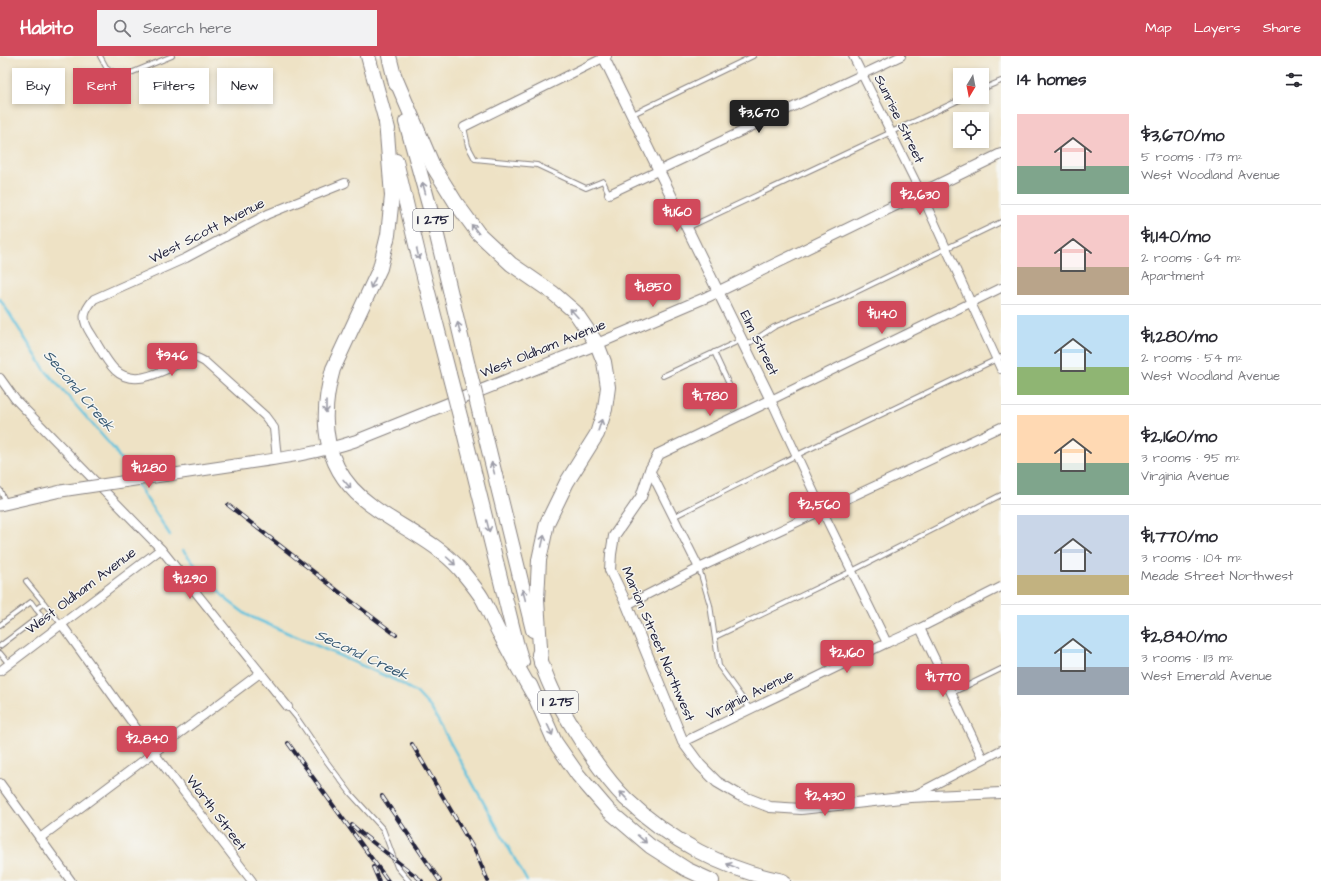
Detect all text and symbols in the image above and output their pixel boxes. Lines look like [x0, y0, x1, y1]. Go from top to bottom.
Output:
search box [97, 10, 377, 46]
text: Habito [20, 15, 73, 42]
icon: search [111, 17, 133, 39]
text: Search here [143, 18, 232, 39]
text: Map [1145, 18, 1172, 38]
text: Layers [1194, 18, 1241, 38]
text: Share [1263, 18, 1301, 38]
chip: Buy [12, 68, 65, 104]
chip: Rent [73, 68, 131, 104]
chip: Filters [139, 68, 209, 104]
chip: New [217, 68, 273, 104]
north arrow [953, 68, 989, 104]
map controls [953, 68, 989, 148]
text: 14 homes [1017, 68, 1087, 92]
icon: filters [1283, 69, 1305, 91]
street label: Sunrise Street [869, 71, 929, 167]
pin: $3,670 [726, 100, 792, 134]
text: $3,670 [739, 104, 779, 122]
button: locate [953, 112, 989, 148]
text: $3,670/mo [1141, 124, 1225, 148]
icon: home [1049, 130, 1097, 178]
text: 5 rooms · 173 m² [1141, 148, 1243, 166]
text: West Woodland Avenue [1141, 166, 1280, 184]
one-way arrow [420, 182, 428, 195]
pin: $2,630 [887, 182, 953, 216]
text: $2,630 [900, 186, 940, 204]
street label: West Scott Avenue [146, 193, 269, 269]
pin: $1,160 [644, 199, 710, 233]
text: $1,160 [662, 203, 692, 221]
road number: I 275 [413, 209, 453, 231]
one-way arrow [471, 224, 480, 235]
text: $1,140/mo [1141, 225, 1211, 249]
icon: home [1049, 231, 1097, 279]
one-way arrow [415, 247, 422, 260]
text: 2 rooms · 64 m² [1141, 249, 1242, 267]
text: Apartment [1141, 267, 1205, 285]
pin: $1,850 [620, 274, 686, 308]
one-way arrow [369, 277, 376, 289]
text: $1,850 [634, 278, 672, 296]
pin: $1,140 [849, 301, 915, 335]
text: $1,140 [867, 305, 897, 323]
street label: Elm Street [735, 307, 784, 379]
one-way arrow [569, 308, 579, 318]
street label: West Oldham Avenue [477, 315, 609, 383]
one-way arrow [455, 322, 462, 335]
text: $1,280/mo [1141, 325, 1218, 349]
icon: home [1049, 331, 1097, 379]
pin: $946 [148, 343, 196, 377]
water label: Second Creek [38, 345, 120, 437]
text: $946 [156, 347, 188, 365]
text: 2 rooms · 54 m² [1141, 349, 1243, 367]
text: West Woodland Avenue [1141, 367, 1280, 385]
pin: $1,780 [677, 383, 743, 417]
text: $1,780 [692, 387, 728, 405]
one-way arrow [322, 400, 330, 413]
one-way arrow [597, 418, 604, 431]
text: $2,160/mo [1141, 425, 1217, 449]
icon: home [1049, 431, 1097, 479]
text: 3 rooms · 95 m² [1141, 449, 1240, 467]
pin: $1,280 [116, 455, 182, 489]
text: $1,280 [131, 459, 167, 477]
one-way arrow [489, 462, 496, 475]
text: Virginia Avenue [1141, 467, 1230, 485]
one-way arrow [343, 478, 352, 489]
pin: $2,560 [786, 492, 852, 526]
text: $2,560 [798, 496, 840, 514]
one-way arrow [484, 519, 492, 532]
text: $1,770/mo [1141, 525, 1218, 549]
icon: home [1049, 531, 1097, 579]
one-way arrow [540, 534, 547, 547]
street label: West Oldham Avenue [22, 542, 141, 639]
text: 3 rooms · 104 m² [1141, 549, 1242, 567]
one-way arrow [446, 556, 456, 566]
street label: Marion Street Northwest [616, 564, 700, 725]
pin: $1,290 [157, 566, 223, 600]
text: Meade Street Northwest [1141, 567, 1293, 585]
text: $1,290 [173, 570, 207, 588]
one-way arrow [519, 589, 527, 602]
water label: Second Creek [312, 624, 413, 686]
text: $2,840/mo [1141, 625, 1227, 649]
icon: home [1049, 631, 1097, 679]
pin: $2,160 [814, 640, 880, 674]
text: $2,160 [829, 644, 865, 662]
text: 3 rooms · 113 m² [1141, 649, 1234, 667]
pin: $1,770 [910, 664, 976, 698]
street label: Virginia Avenue [703, 665, 798, 725]
text: West Emerald Avenue [1141, 667, 1272, 685]
text: $1,770 [925, 668, 961, 686]
road number: I 275 [538, 691, 578, 713]
one-way arrow [547, 723, 554, 735]
pin: $2,840 [114, 726, 180, 760]
text: $2,840 [126, 730, 168, 748]
street label: Worth Street [181, 771, 251, 855]
pin: $2,430 [792, 783, 858, 817]
text: $2,430 [805, 787, 845, 805]
one-way arrow [620, 791, 629, 801]
one-way arrow [637, 834, 647, 843]
one-way arrow [726, 862, 738, 869]

